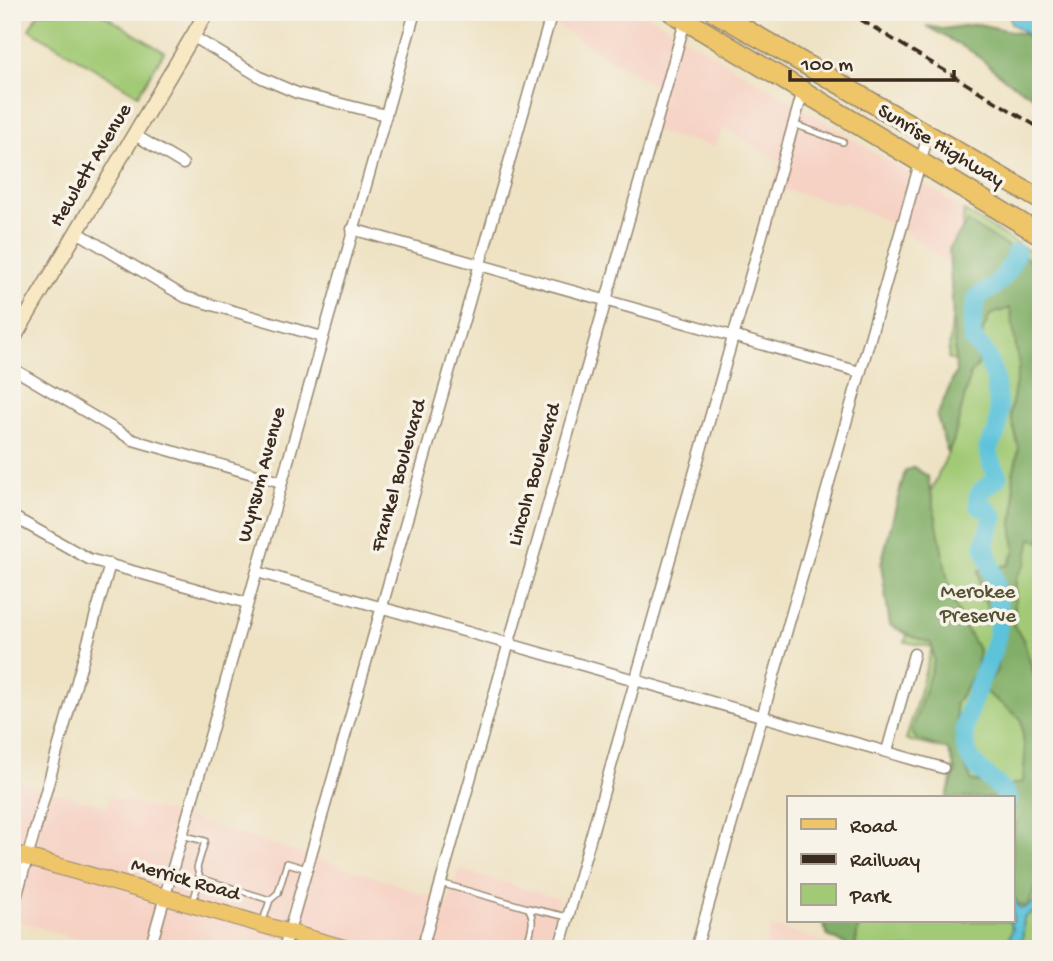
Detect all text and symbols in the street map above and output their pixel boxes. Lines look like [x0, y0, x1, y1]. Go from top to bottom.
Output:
scale bar [790, 38, 955, 82]
text: 100 m [800, 54, 853, 79]
street label: Hewlett Avenue [45, 99, 139, 232]
street label: Sunrise Highway [872, 99, 1008, 195]
street label: Frankel Boulevard [366, 395, 434, 556]
street label: Lincoln Boulevard [504, 399, 569, 549]
street label: Wynsum Avenue [233, 404, 293, 545]
park label: Merokee Preserve [939, 581, 1017, 630]
legend [787, 796, 1014, 922]
text: Road [850, 816, 898, 841]
text: Railway [850, 850, 920, 875]
street label: Merrick Road [128, 854, 244, 909]
text: Park [849, 886, 893, 911]

